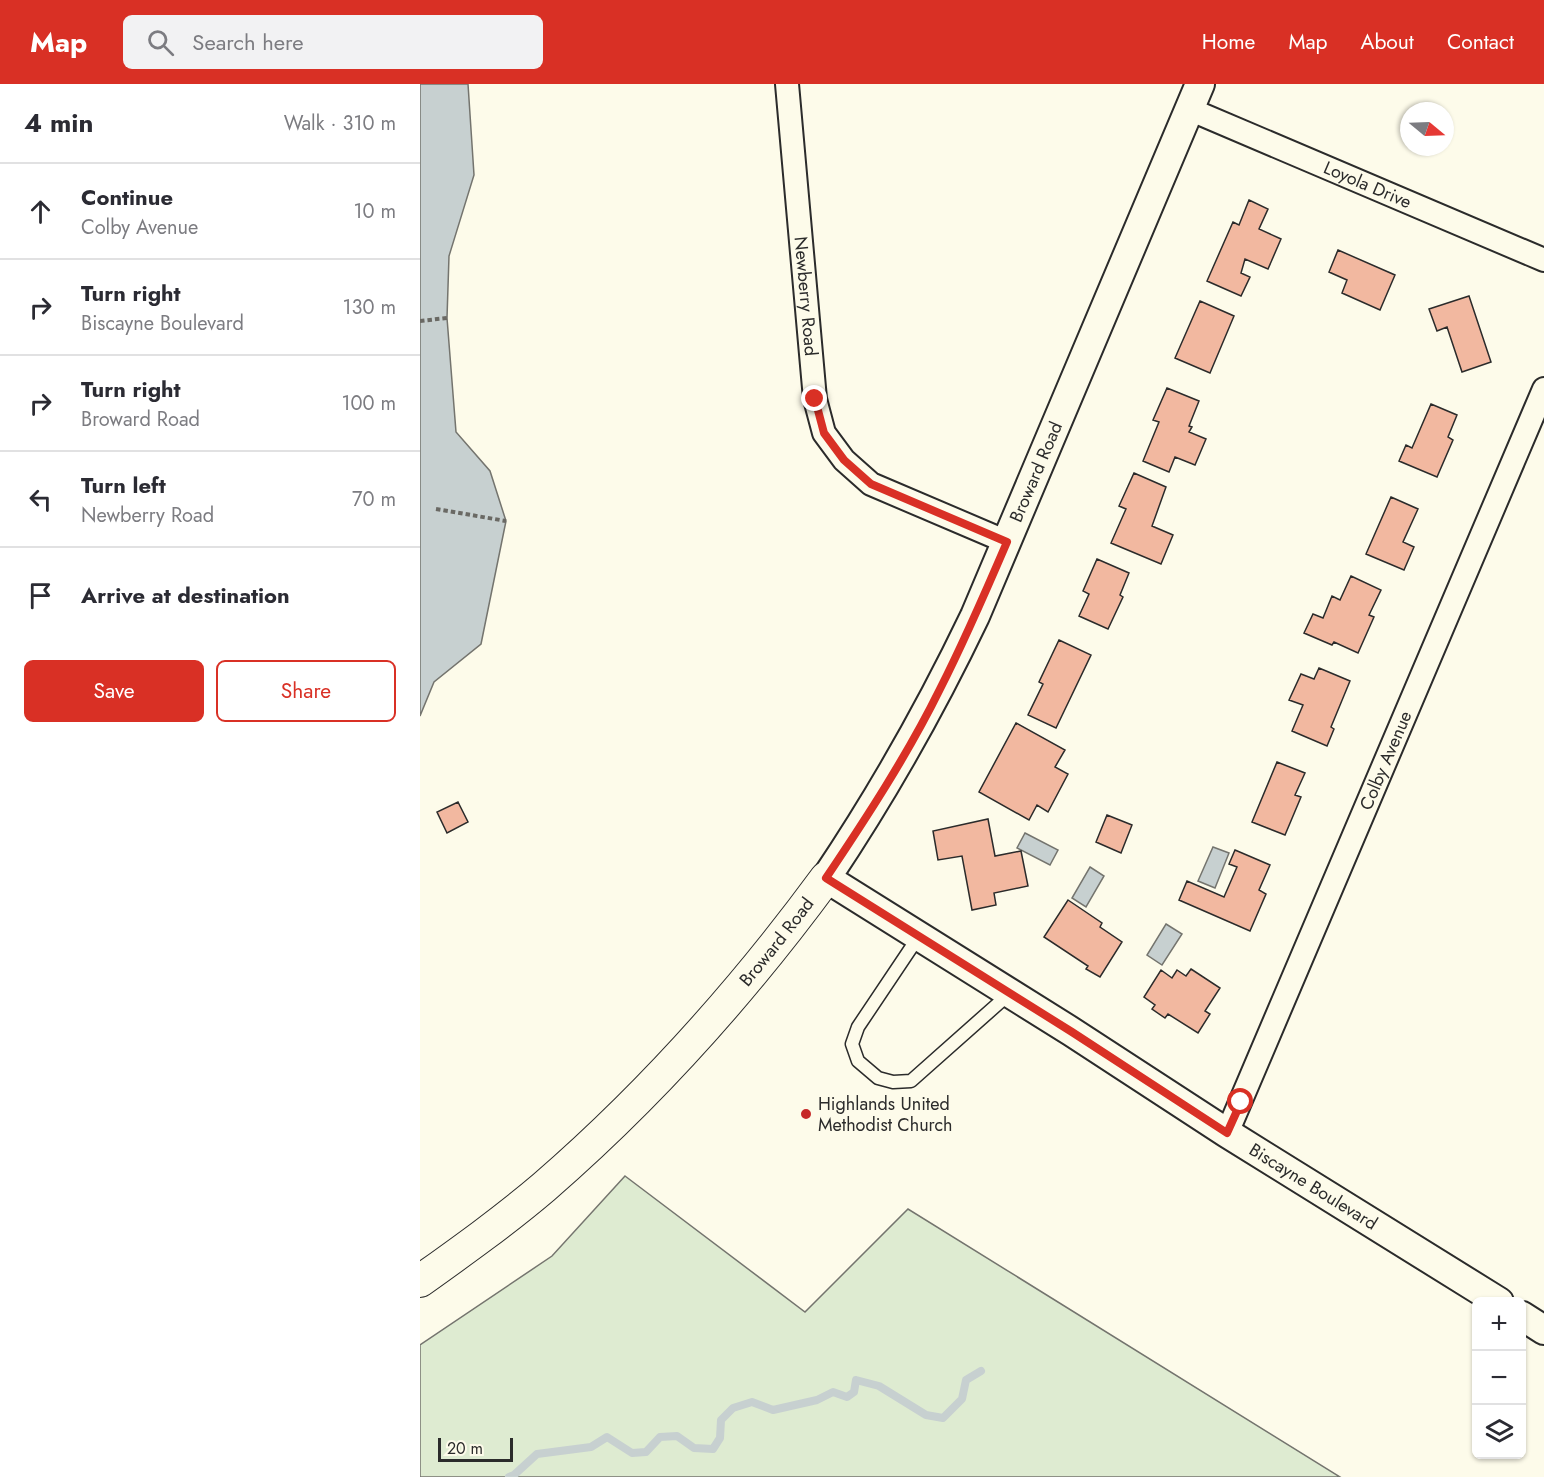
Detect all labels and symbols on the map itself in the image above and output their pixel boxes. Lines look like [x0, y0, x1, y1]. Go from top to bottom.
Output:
north arrow [1400, 102, 1454, 156]
street label: Loyola Drive [1319, 155, 1416, 215]
street label: Newberry Road [788, 235, 824, 357]
route end [801, 385, 827, 411]
street label: Broward Road [1003, 418, 1069, 526]
street label: Colby Avenue [1353, 707, 1418, 814]
street label: Broward Road [733, 892, 820, 992]
route start [1227, 1088, 1253, 1114]
place label: Highlands United Methodist Church [818, 1091, 953, 1138]
marker: Highlands United Methodist Church [799, 1107, 813, 1121]
street label: Biscayne Boulevard [1244, 1137, 1382, 1236]
scale bar [438, 1435, 513, 1462]

